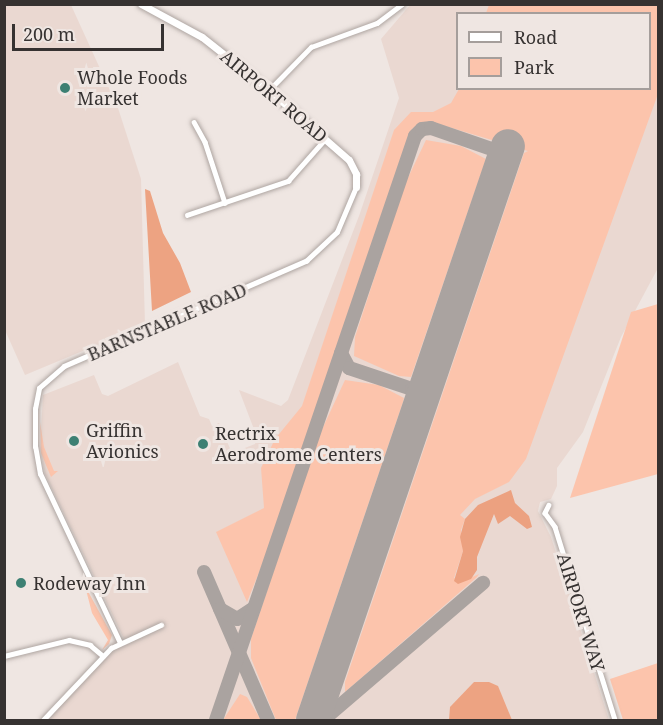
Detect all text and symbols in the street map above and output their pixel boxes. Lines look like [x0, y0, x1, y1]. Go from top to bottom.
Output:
scale bar [15, 12, 166, 50]
legend [456, 12, 651, 90]
text: 200 m [23, 22, 75, 46]
text: Road [514, 25, 557, 49]
street label: AIRPORT ROAD [216, 45, 332, 147]
text: Park [514, 55, 554, 79]
place label: Whole Foods Market [77, 67, 187, 110]
marker: Whole Foods Market [58, 81, 72, 95]
street label: BARNSTABLE ROAD [84, 279, 250, 365]
place label: Griffin Avionics [86, 420, 159, 462]
place label: Rectrix Aerodrome Centers [215, 423, 382, 466]
marker: Griffin Avionics [67, 434, 81, 448]
marker: Rectrix Aerodrome Centers [196, 437, 210, 451]
street label: AIRPORT WAY [553, 550, 609, 674]
place label: Rodeway Inn [33, 572, 146, 594]
marker: Rodeway Inn [14, 576, 28, 590]

